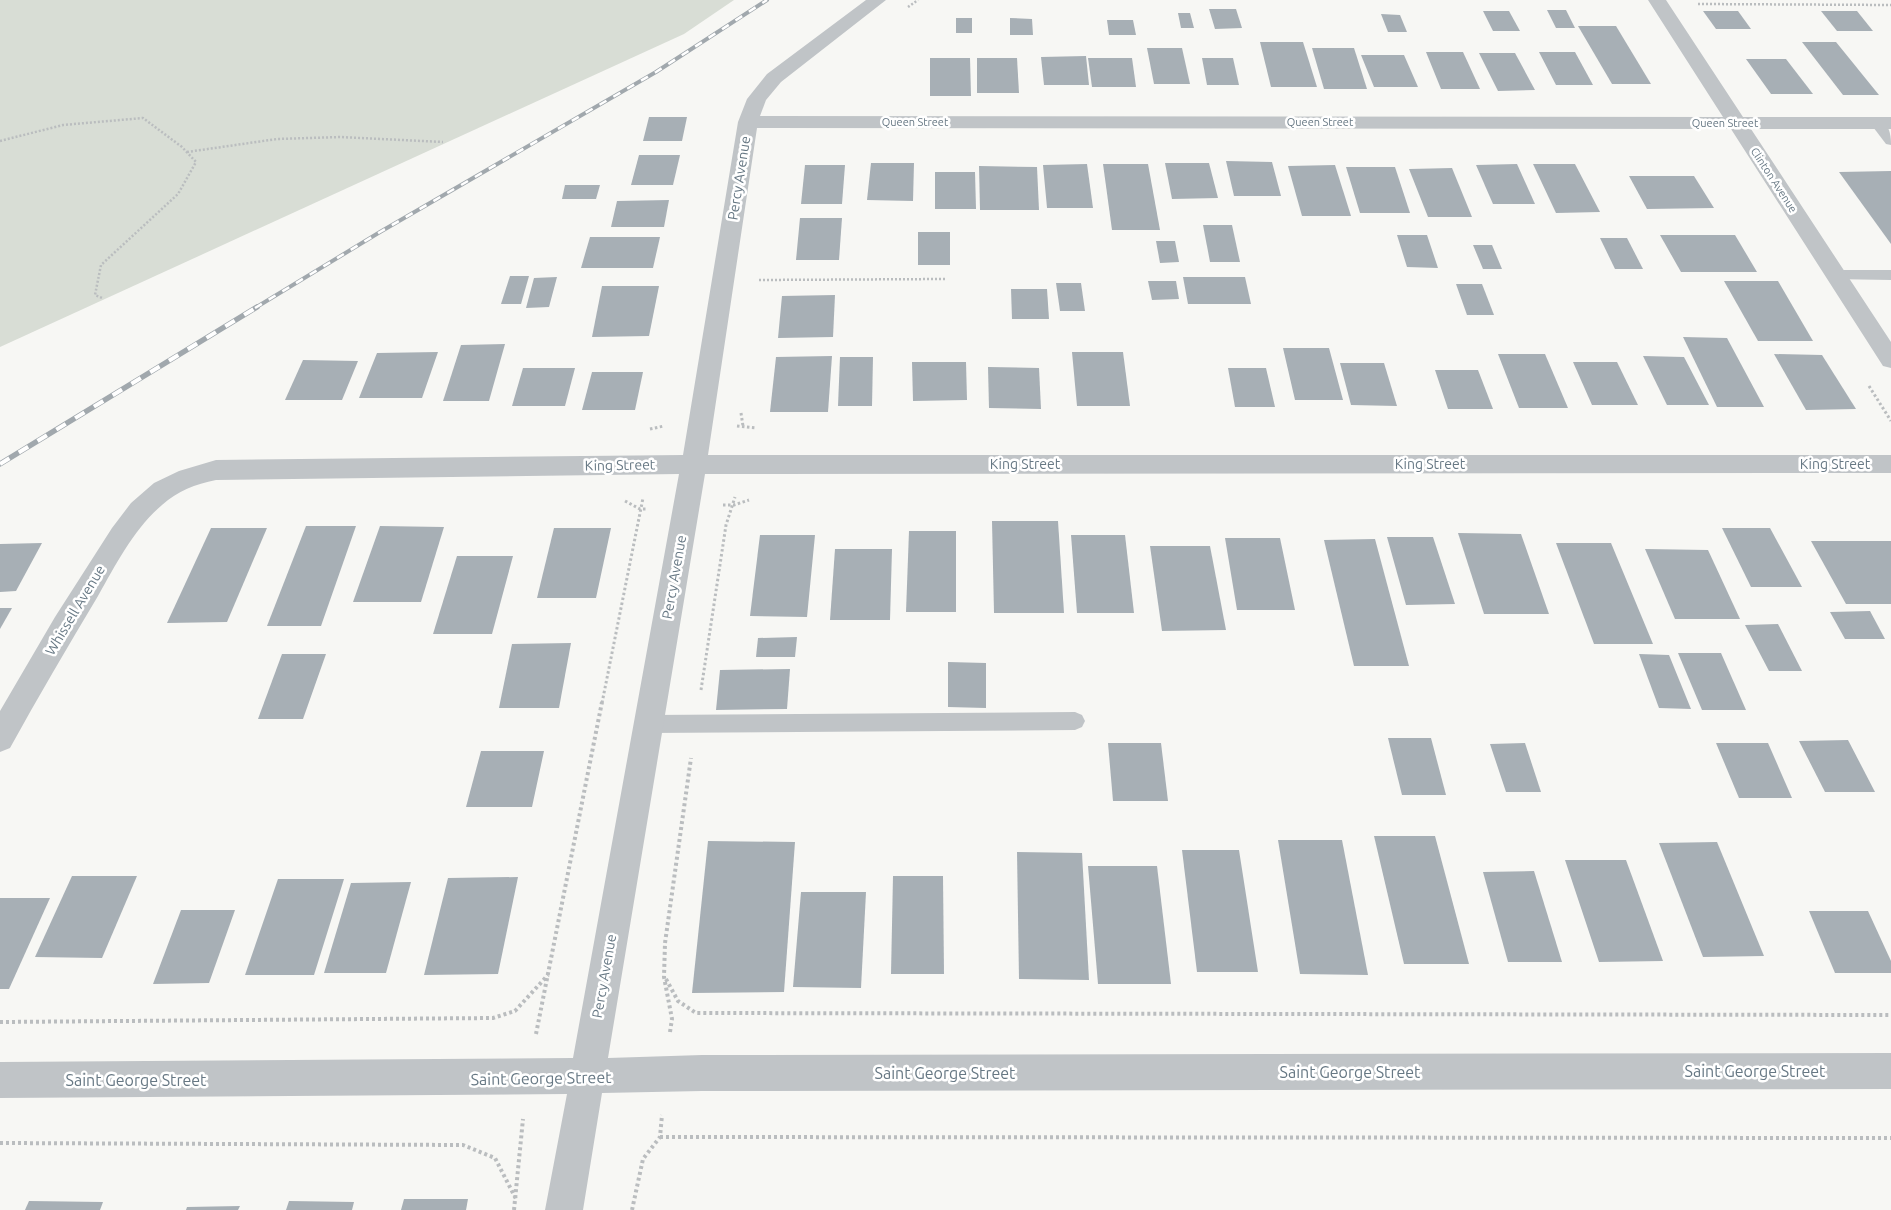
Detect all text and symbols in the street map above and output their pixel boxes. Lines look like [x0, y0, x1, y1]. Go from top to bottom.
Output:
street label: Queen Street [882, 116, 949, 128]
street label: Queen Street [1287, 116, 1354, 128]
street label: Queen Street [1692, 117, 1759, 129]
street label: Percy Avenue [724, 135, 754, 221]
street label: Clinton Avenue [1748, 145, 1800, 215]
street label: King Street [585, 456, 656, 474]
street label: King Street [990, 456, 1061, 472]
street label: King Street [1395, 456, 1466, 472]
street label: King Street [1800, 456, 1871, 472]
street label: Percy Avenue [659, 534, 689, 620]
street label: Whissell Avenue [42, 562, 108, 658]
street label: Percy Avenue [589, 933, 619, 1019]
street label: Saint George Street [1685, 1062, 1826, 1080]
street label: Saint George Street [1280, 1063, 1421, 1081]
street label: Saint George Street [875, 1064, 1016, 1082]
street label: Saint George Street [470, 1068, 612, 1088]
street label: Saint George Street [66, 1071, 207, 1089]

